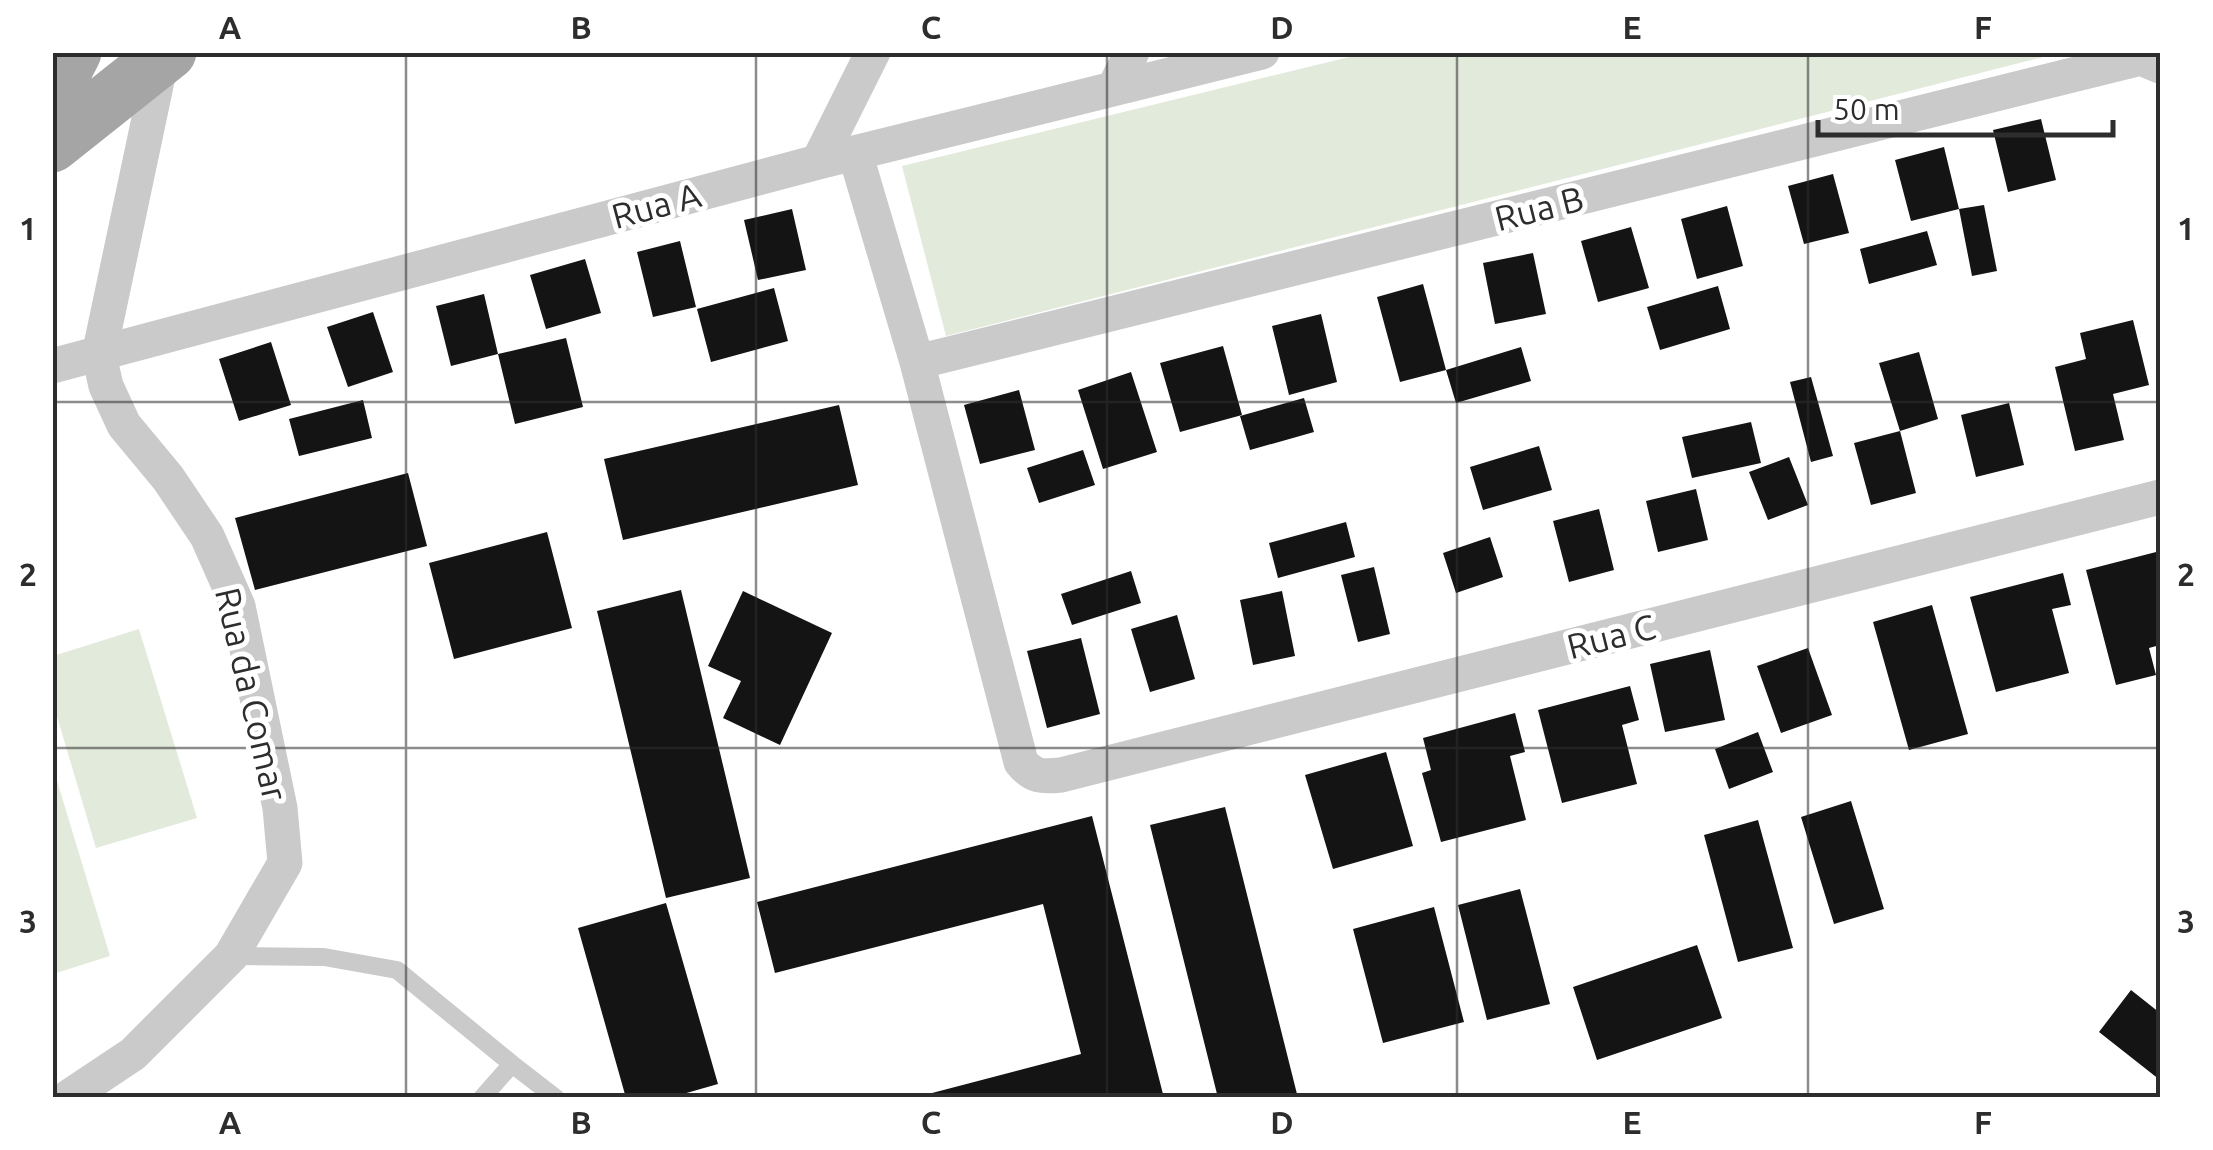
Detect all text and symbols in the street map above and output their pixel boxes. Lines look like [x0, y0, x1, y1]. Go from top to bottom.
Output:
text: A [219, 9, 242, 45]
text: B [570, 9, 592, 45]
text: C [921, 9, 941, 45]
text: D [1270, 9, 1294, 45]
text: E [1622, 9, 1642, 45]
text: F [1974, 9, 1992, 45]
scale bar [1818, 75, 2113, 137]
text: 50 m [1833, 92, 1900, 126]
street label: Rua A [607, 174, 705, 236]
street label: Rua B [1490, 178, 1588, 238]
text: 1 [19, 210, 37, 246]
text: 1 [2177, 210, 2195, 246]
text: 2 [19, 556, 37, 592]
text: 2 [2177, 556, 2195, 592]
street label: Rua da Comar [208, 583, 296, 805]
street label: Rua C [1563, 606, 1659, 666]
text: 3 [19, 903, 37, 939]
text: 3 [2177, 903, 2195, 939]
text: A [219, 1104, 242, 1140]
text: B [570, 1104, 592, 1140]
text: C [921, 1104, 941, 1140]
text: D [1270, 1104, 1294, 1140]
text: E [1622, 1104, 1642, 1140]
text: F [1974, 1104, 1992, 1140]

